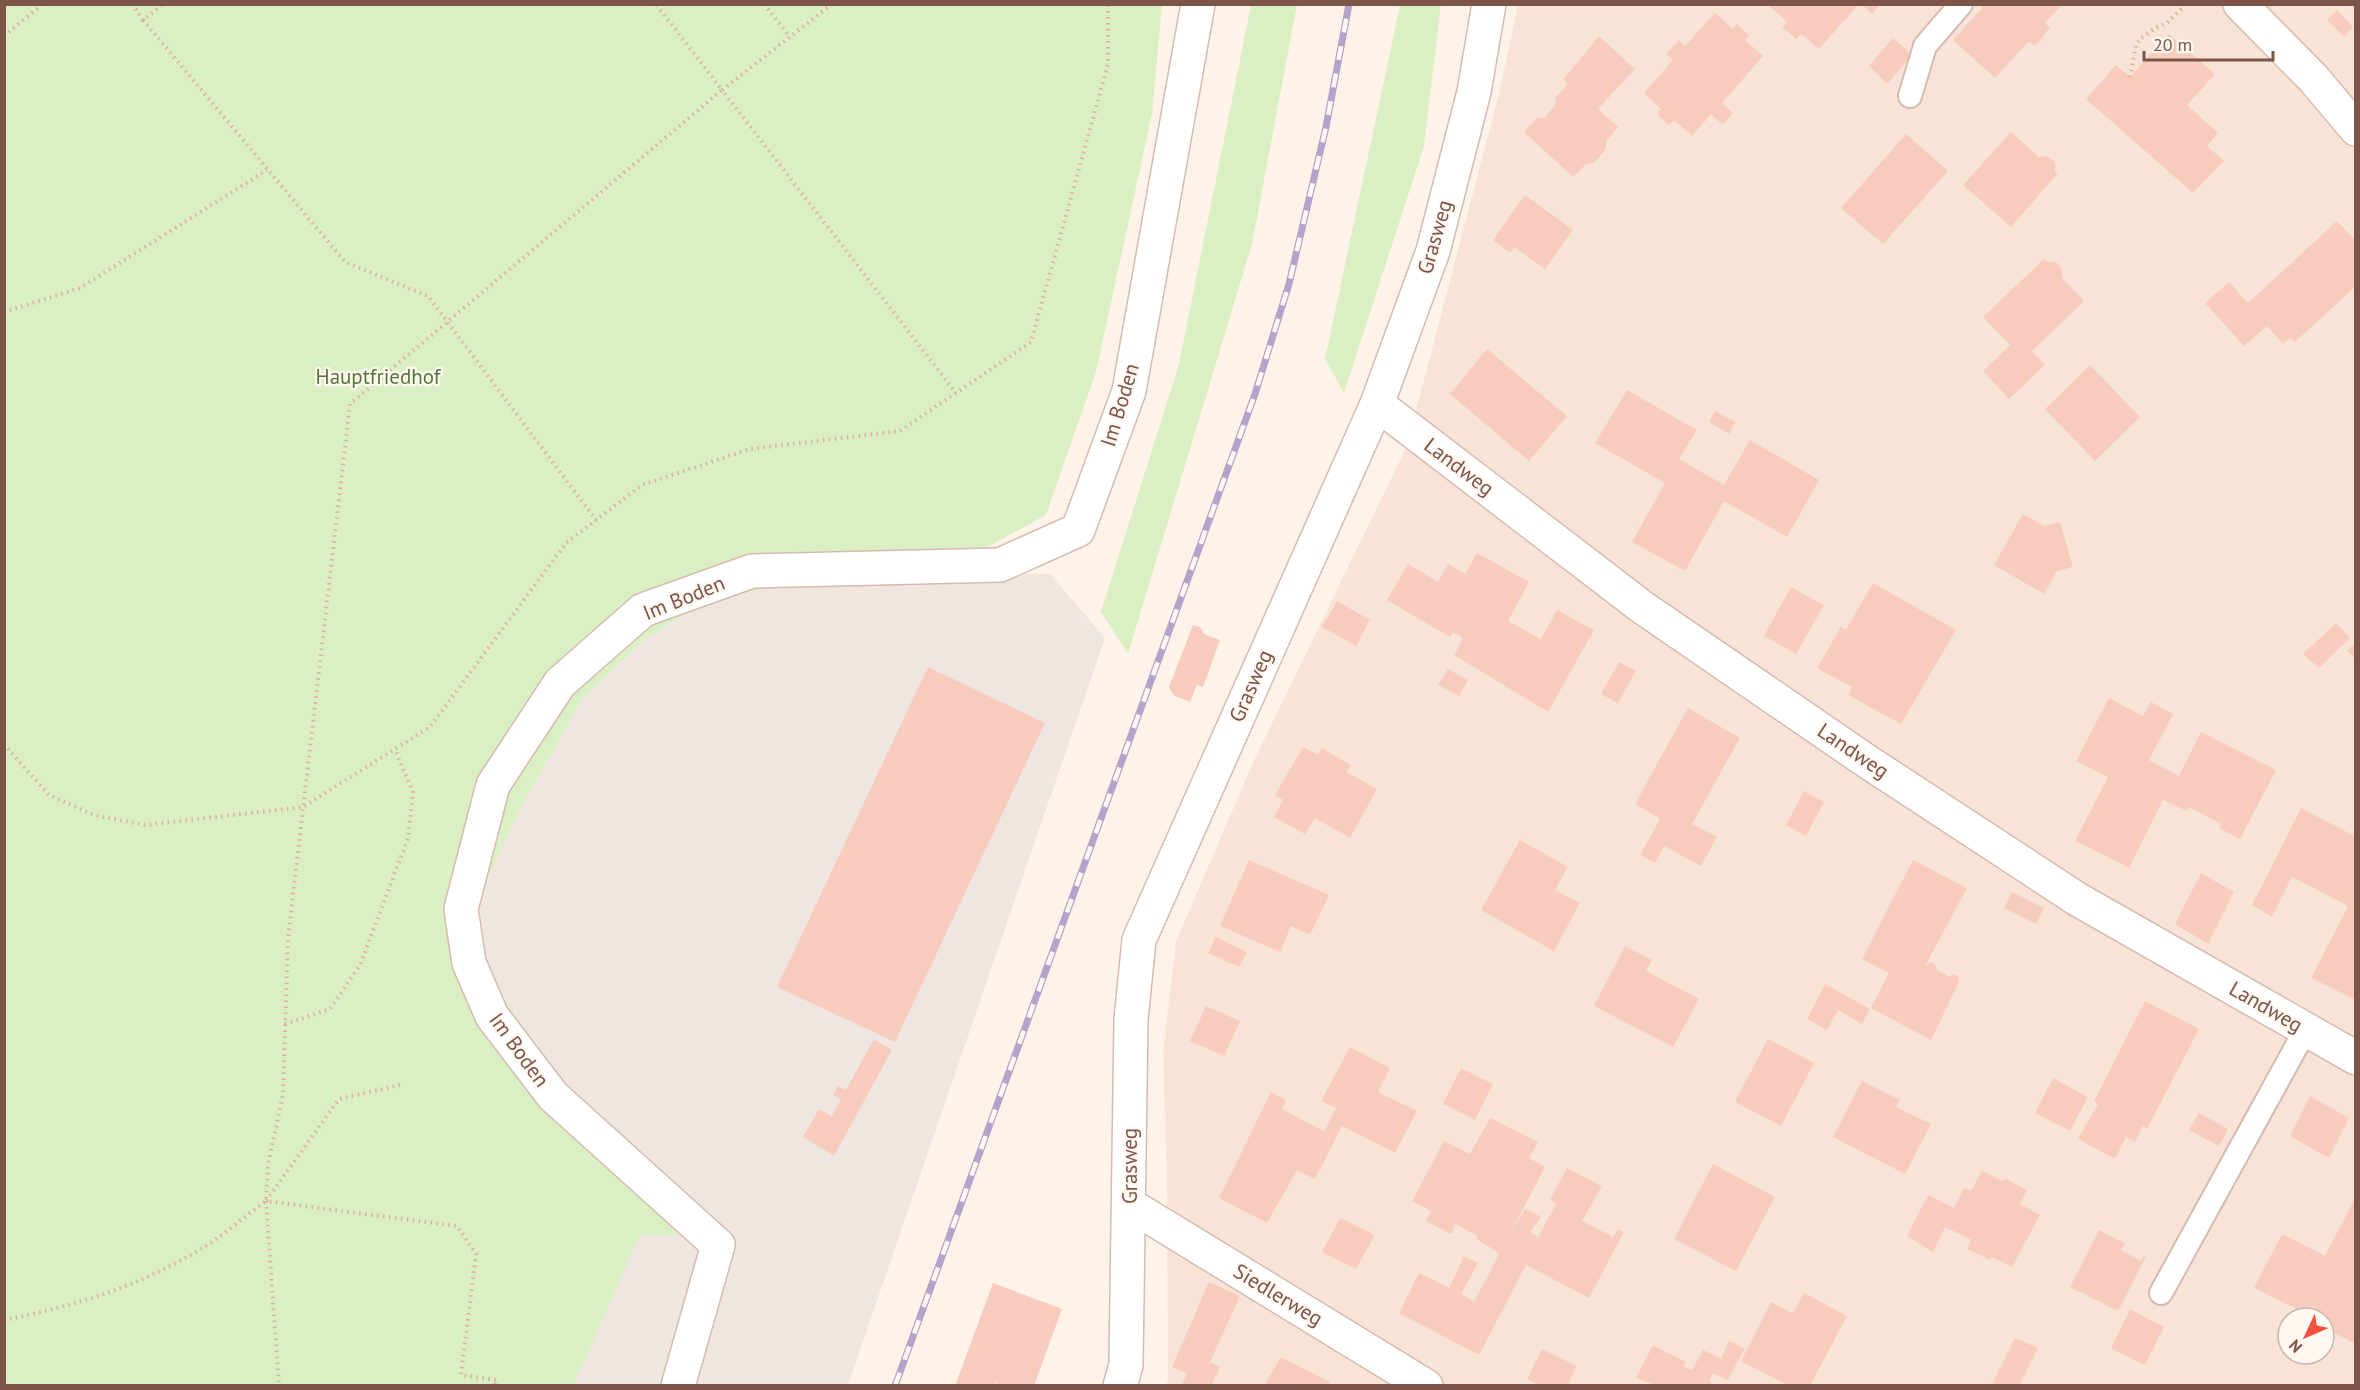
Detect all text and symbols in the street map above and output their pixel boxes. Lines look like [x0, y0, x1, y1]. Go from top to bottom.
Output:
scale bar [2144, 24, 2273, 62]
text: 20 m [2153, 33, 2192, 56]
street label: Grasweg [1411, 197, 1458, 277]
street label: Im Boden [1094, 360, 1145, 450]
park label: Hauptfriedhof [316, 363, 442, 390]
street label: Landweg [1419, 432, 1500, 502]
street label: Im Boden [639, 569, 729, 626]
street label: Grasweg [1223, 646, 1278, 726]
street label: Landweg [1812, 717, 1894, 784]
street label: Landweg [2225, 975, 2308, 1038]
street label: Im Boden [483, 1007, 556, 1092]
street label: Grasweg [1116, 1128, 1143, 1204]
street label: Siedlerweg [1229, 1257, 1328, 1332]
north arrow [2276, 1306, 2336, 1366]
text: N [2284, 1336, 2306, 1357]

